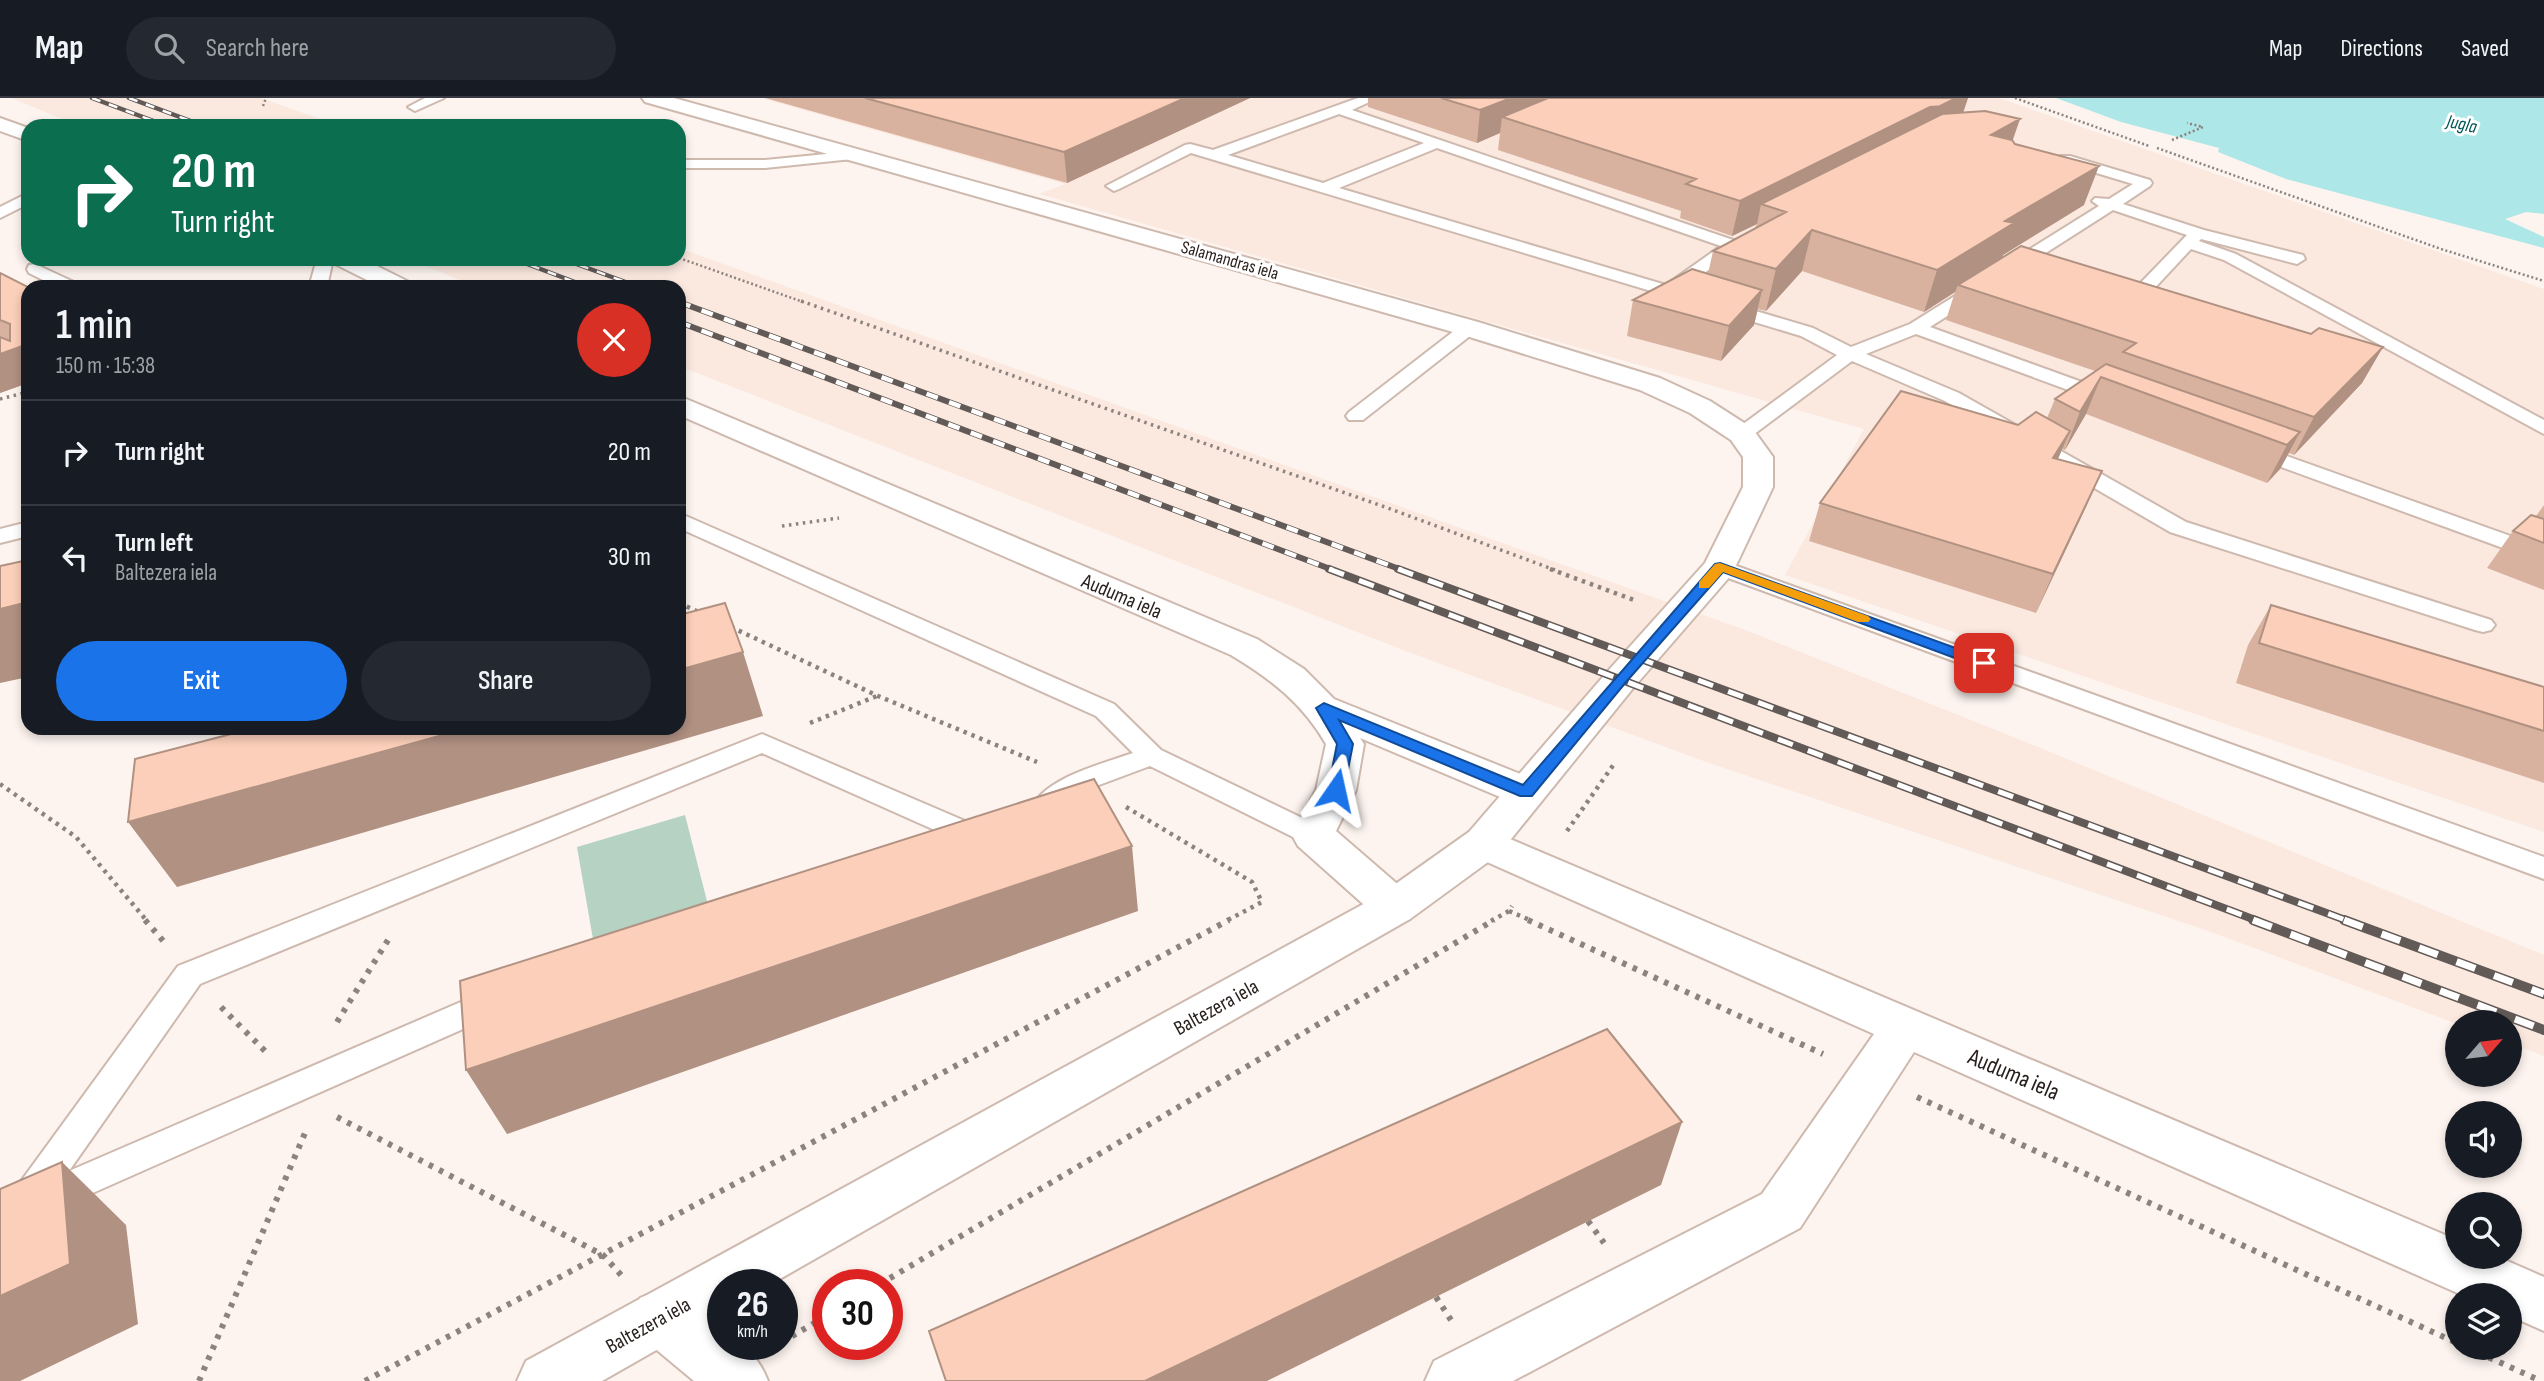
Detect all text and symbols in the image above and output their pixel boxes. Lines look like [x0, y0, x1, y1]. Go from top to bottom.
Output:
search box [126, 17, 616, 80]
text: Map [35, 28, 84, 68]
icon: search [150, 29, 188, 67]
text: Search here [206, 33, 309, 64]
text: Map [2269, 34, 2302, 63]
text: Directions [2340, 34, 2423, 63]
text: Saved [2461, 34, 2509, 63]
water label: Jugla [2443, 110, 2479, 139]
text: 20 m [171, 143, 256, 202]
icon: right [56, 147, 147, 238]
text: Turn right [171, 203, 275, 242]
street label: Salamandras iela [1179, 237, 1281, 284]
text: 1 min [56, 300, 132, 351]
button: close [577, 303, 651, 377]
text: 150 m · 15:38 [56, 352, 155, 380]
icon: right [56, 434, 94, 472]
text: Turn right [115, 437, 204, 468]
text: 20 m [608, 437, 651, 468]
text: Turn left [115, 528, 193, 559]
icon: left [56, 539, 94, 577]
text: 30 m [608, 542, 651, 573]
text: Baltezera iela [115, 559, 217, 587]
street label: Auduma iela [1077, 568, 1166, 624]
pin [1954, 633, 2014, 693]
button: Exit [56, 641, 347, 721]
button: Share [361, 641, 651, 721]
icon: arrive [1965, 644, 2003, 682]
position arrow [1299, 753, 1373, 827]
street label: Baltezera iela [1169, 974, 1263, 1041]
north arrow [2445, 1010, 2522, 1087]
map controls [2445, 1010, 2522, 1360]
street label: Auduma iela [1963, 1042, 2064, 1107]
button: sound [2445, 1101, 2522, 1178]
button: search [2445, 1192, 2522, 1269]
speed limit sign: 30 [812, 1269, 903, 1360]
button: layers [2445, 1283, 2522, 1360]
text: 26 [737, 1284, 768, 1327]
street label: Baltezera iela [601, 1292, 695, 1359]
text: km/h [737, 1321, 768, 1342]

